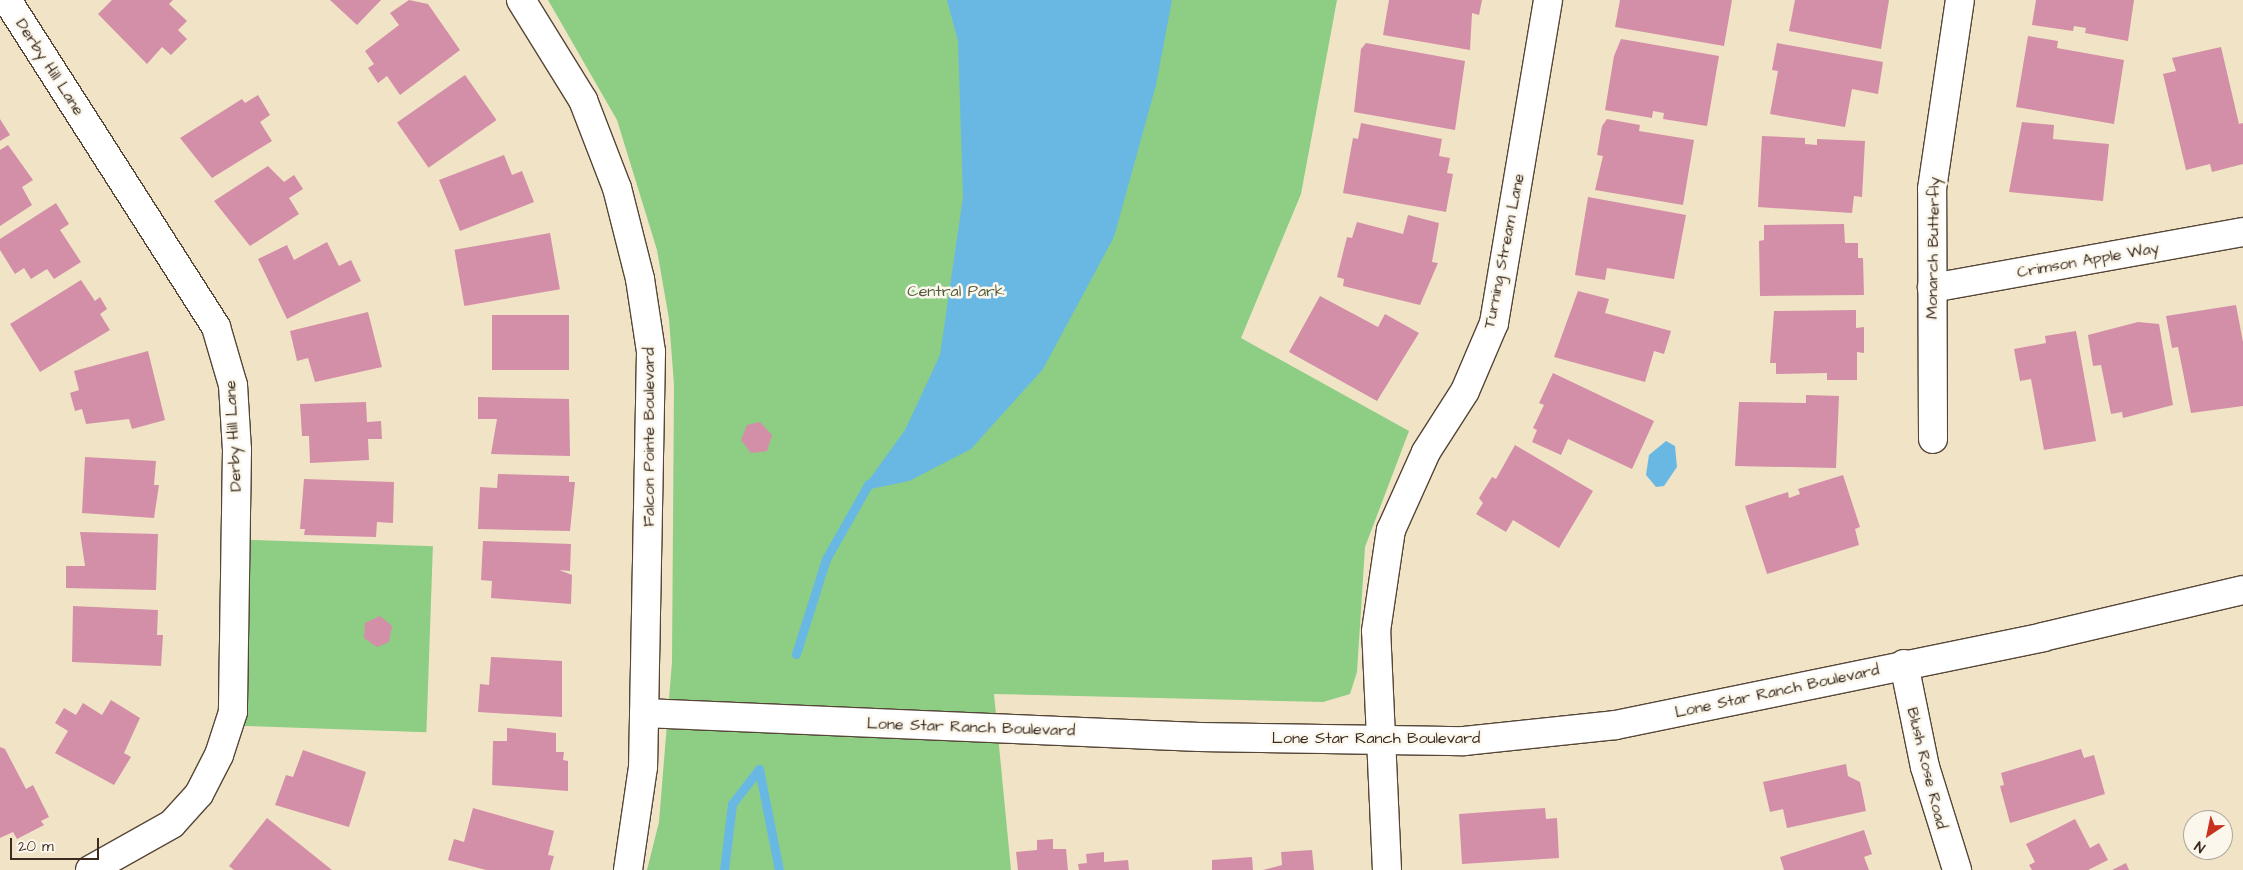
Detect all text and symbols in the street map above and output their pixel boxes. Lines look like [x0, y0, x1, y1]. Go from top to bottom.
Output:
street label: Derby Hill Lane [12, 15, 88, 119]
street label: Turning Stream Lane [1480, 172, 1528, 330]
street label: Monarch Butterfly [1922, 177, 1944, 319]
street label: Crimson Apple Way [2015, 238, 2161, 282]
park label: Central Park [907, 281, 1005, 301]
street label: Falcon Pointe Boulevard [639, 347, 659, 527]
street label: Derby Hill Lane [220, 380, 246, 492]
street label: Lone Star Ranch Boulevard [1673, 660, 1881, 722]
street label: Blush Rose Road [1903, 705, 1951, 831]
street label: Lone Star Ranch Boulevard [867, 714, 1075, 740]
street label: Lone Star Ranch Boulevard [1272, 728, 1480, 748]
north arrow [2183, 810, 2233, 860]
scale bar [12, 828, 101, 860]
text: 20 m [18, 836, 54, 857]
text: N [2191, 836, 2209, 857]

